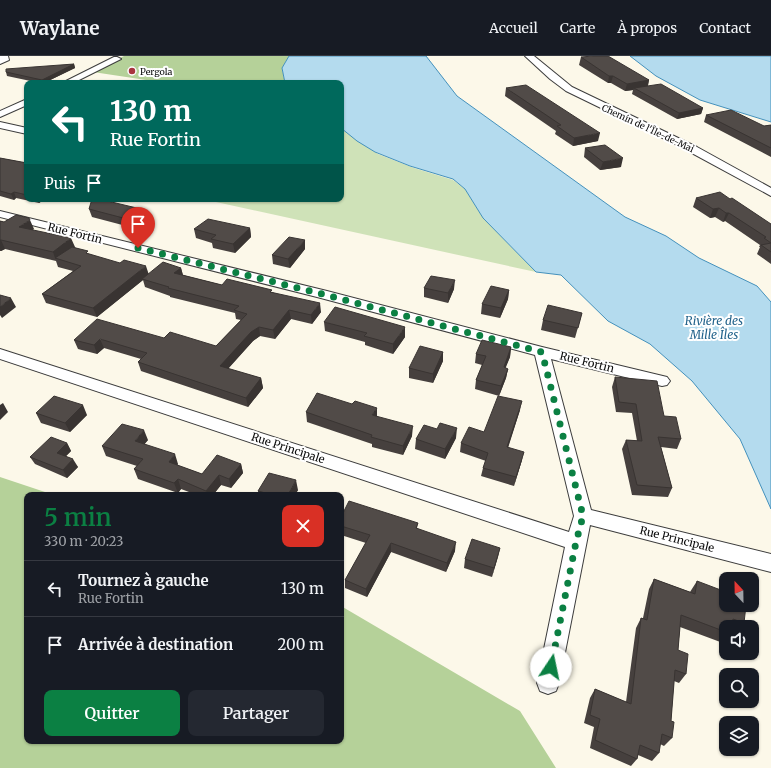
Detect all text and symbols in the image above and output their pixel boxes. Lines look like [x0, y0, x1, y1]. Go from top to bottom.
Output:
text: Waylane [20, 16, 100, 40]
text: Accueil [489, 19, 538, 37]
text: Carte [560, 19, 595, 37]
text: À propos [617, 19, 677, 37]
text: Contact [699, 19, 751, 37]
marker: Pergola [127, 66, 137, 76]
place label: Pergola [140, 66, 173, 77]
text: 130 m [110, 93, 192, 129]
icon: left [44, 96, 96, 148]
street label: Chemin de l'Île-de-Mai [600, 102, 696, 154]
text: Rue Fortin [110, 128, 201, 151]
icon: arrive [83, 172, 105, 194]
text: Puis [44, 174, 75, 193]
pin [121, 207, 155, 248]
icon: arrive [127, 213, 149, 235]
street label: Rue Fortin [46, 219, 104, 247]
water label: Rivière des Mille Îles [685, 313, 743, 342]
street label: Rue Fortin [558, 348, 616, 376]
street label: Rue Principale [249, 430, 327, 467]
text: 5 min [44, 502, 112, 533]
button: close [282, 505, 324, 547]
street label: Rue Principale [638, 523, 716, 555]
text: 330 m · 20:23 [44, 533, 123, 550]
text: Tournez à gauche [78, 571, 209, 590]
north arrow [719, 572, 759, 612]
map controls [719, 572, 759, 756]
icon: left [44, 578, 66, 600]
text: 130 m [281, 579, 324, 598]
text: Rue Fortin [78, 590, 144, 607]
button: sound [719, 620, 759, 660]
icon: arrive [44, 634, 66, 656]
text: Arrivée à destination [78, 635, 233, 654]
text: 200 m [277, 635, 324, 654]
position arrow [530, 646, 572, 688]
button: search [719, 668, 759, 708]
button: Quitter [44, 690, 180, 736]
button: Partager [188, 690, 324, 736]
button: layers [719, 716, 759, 756]

